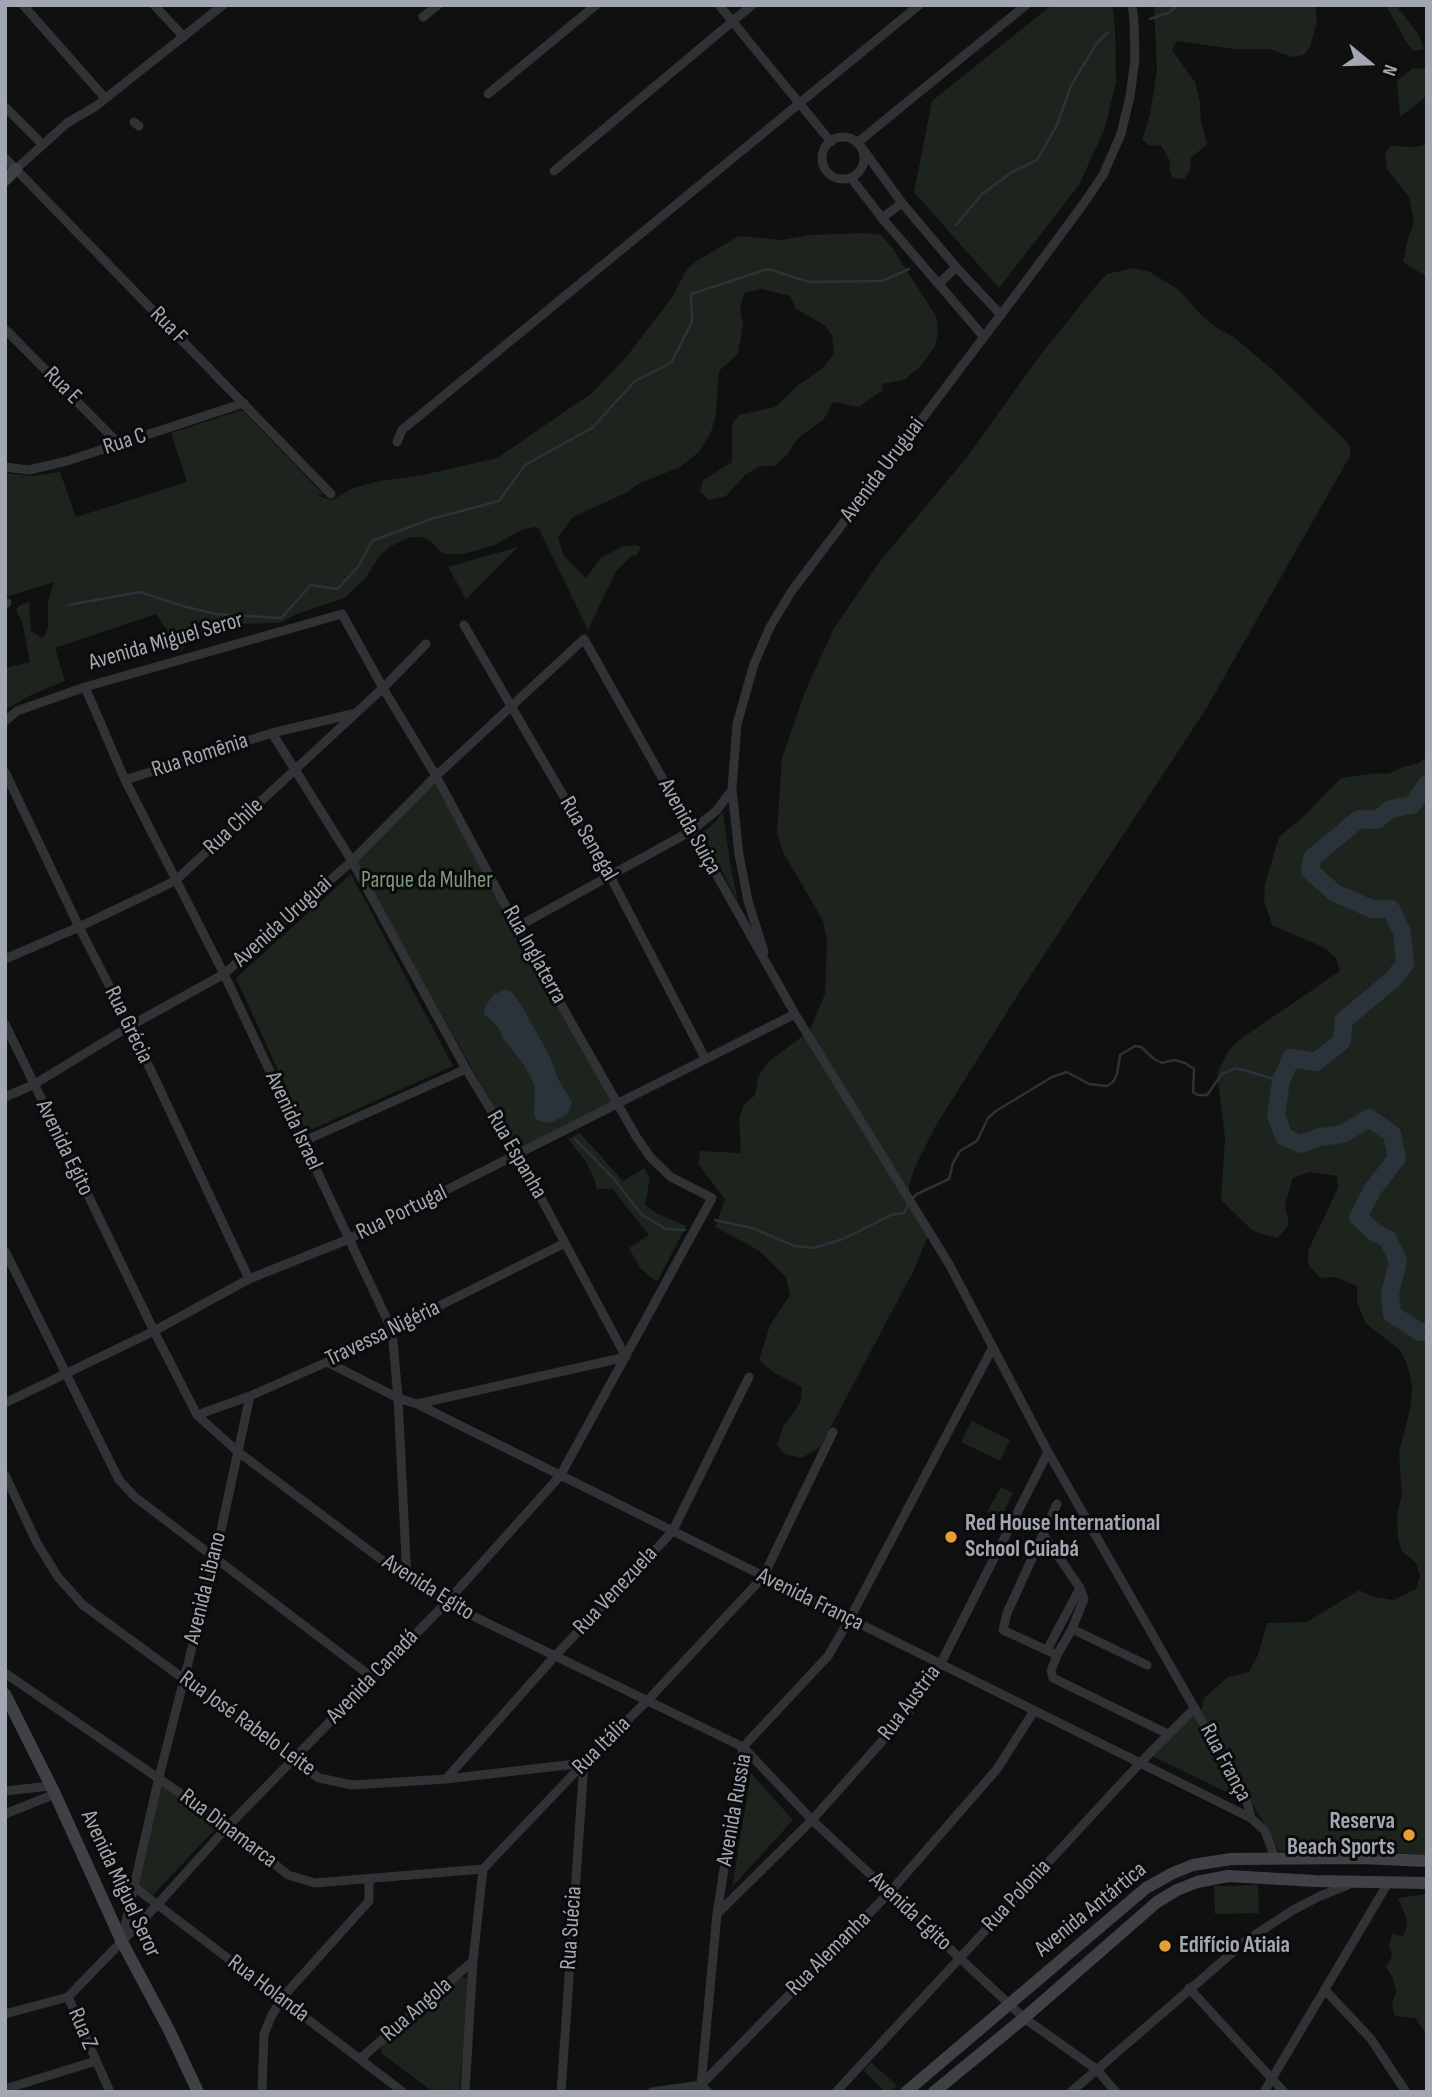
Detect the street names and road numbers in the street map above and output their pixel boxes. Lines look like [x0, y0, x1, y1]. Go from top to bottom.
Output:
street label: Rua F [144, 301, 192, 351]
street label: Rua E [37, 361, 87, 411]
street label: Avenida Uruguai [835, 412, 931, 528]
street label: Rua C [100, 422, 150, 462]
street label: Avenida Miguel Seror [86, 607, 246, 677]
street label: Rua Romênia [148, 727, 252, 785]
street label: Avenida Suiça [651, 774, 727, 880]
street label: Rua Senegal [553, 792, 623, 886]
street label: Rua Chile [198, 793, 270, 861]
street label: Avenida Uruguai [228, 870, 338, 974]
street label: Rua Inglaterra [496, 901, 572, 1009]
street label: Rua Grécia [98, 982, 158, 1068]
street label: Avenida Israel [258, 1067, 328, 1175]
street label: Avenida Egito [29, 1096, 99, 1200]
street label: Rua Espanha [480, 1106, 552, 1204]
street label: Rua Portugal [352, 1179, 452, 1247]
street label: Travessa Nigéria [322, 1295, 444, 1373]
street label: Avenida Libano [179, 1529, 233, 1647]
street label: Rua Venezuela [568, 1541, 664, 1641]
street label: Avenida Egito [377, 1549, 479, 1627]
street label: Avenida França [752, 1562, 868, 1638]
street label: Avenida Canadá [321, 1624, 425, 1730]
street label: Rua Austria [873, 1660, 947, 1746]
street label: Rua José Rabelo Leite [174, 1665, 320, 1783]
street label: Rua Itália [567, 1711, 637, 1781]
street label: Rua França [1193, 1719, 1257, 1807]
street label: Avenida Russia [712, 1752, 758, 1868]
street label: Rua Dinamarca [174, 1783, 282, 1875]
street label: Avenida Miguel Seror [74, 1806, 166, 1962]
street label: Rua Polonia [977, 1854, 1057, 1938]
street label: Avenida Antártica [1030, 1857, 1152, 1963]
street label: Avenida Egito [863, 1867, 957, 1957]
street label: Rua Suécia [555, 1885, 589, 1971]
street label: Rua Alemanha [781, 1906, 877, 2002]
street label: Rua Holanda [222, 1949, 314, 2029]
street label: Rua Angola [376, 1972, 458, 2048]
street label: Rua Z [61, 2004, 103, 2054]

